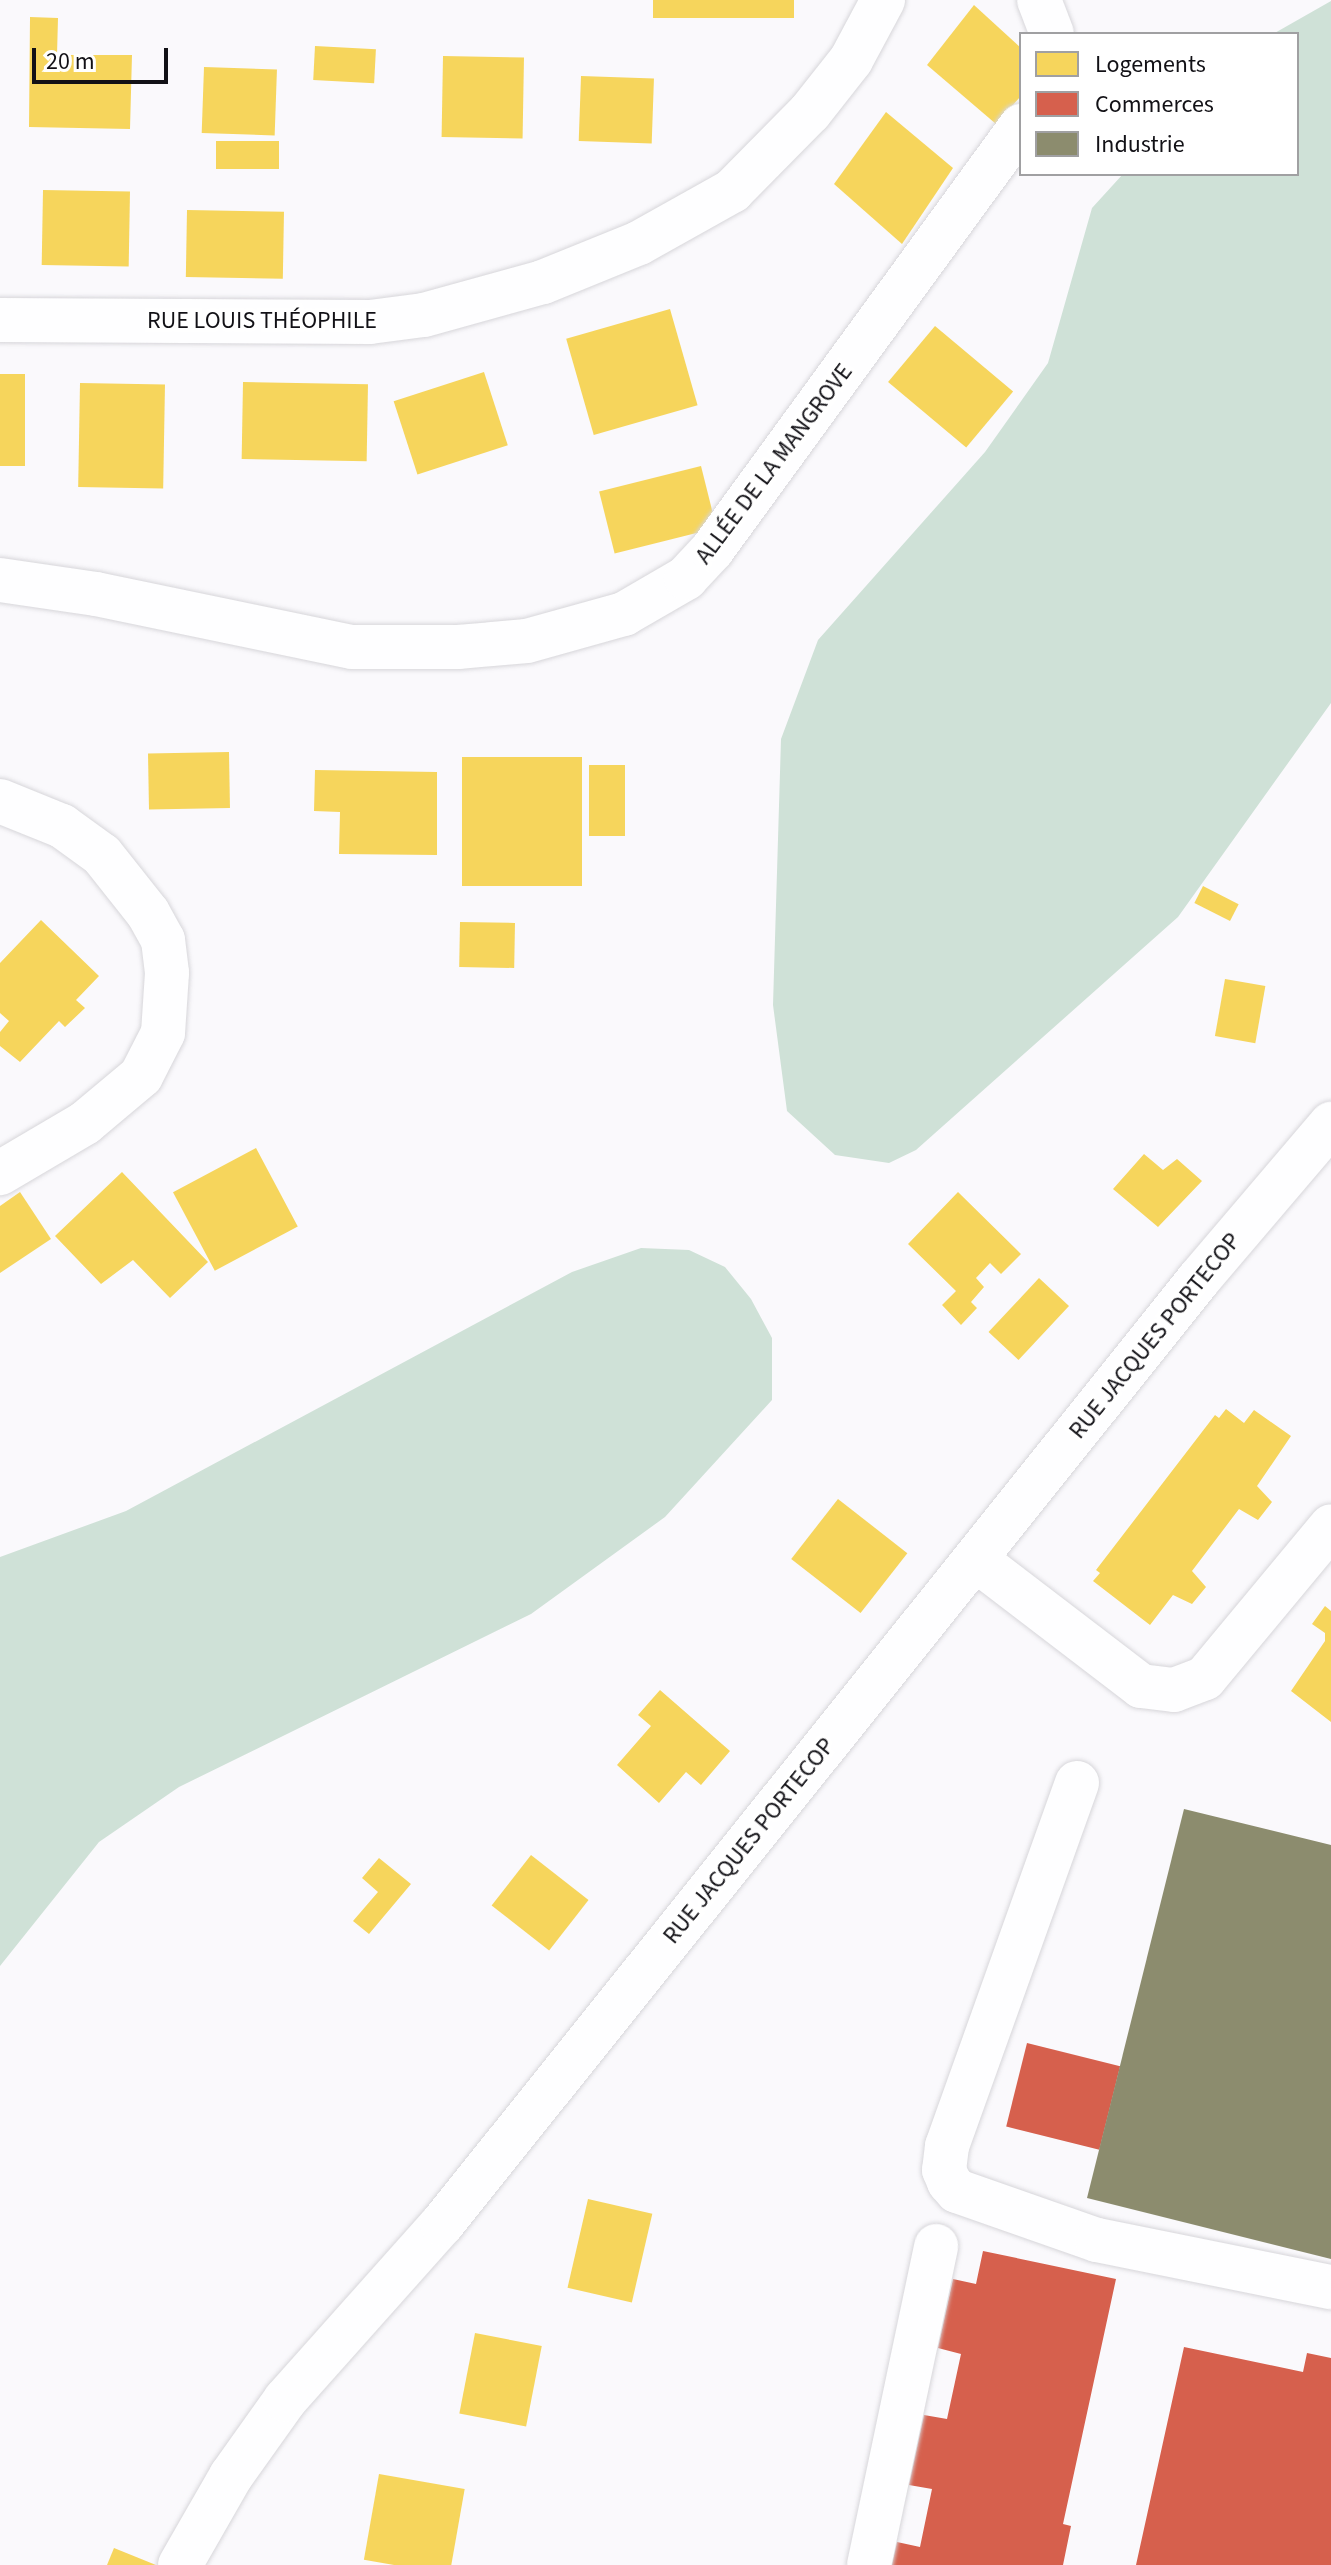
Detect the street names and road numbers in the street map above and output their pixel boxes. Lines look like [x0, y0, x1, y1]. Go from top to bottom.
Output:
street label: RUE LOUIS THÉOPHILE [147, 307, 377, 335]
street label: ALLÉE DE LA MANGROVE [689, 358, 859, 570]
street label: RUE JACQUES PORTECOP [1063, 1227, 1247, 1445]
street label: RUE JACQUES PORTECOP [657, 1732, 841, 1950]

